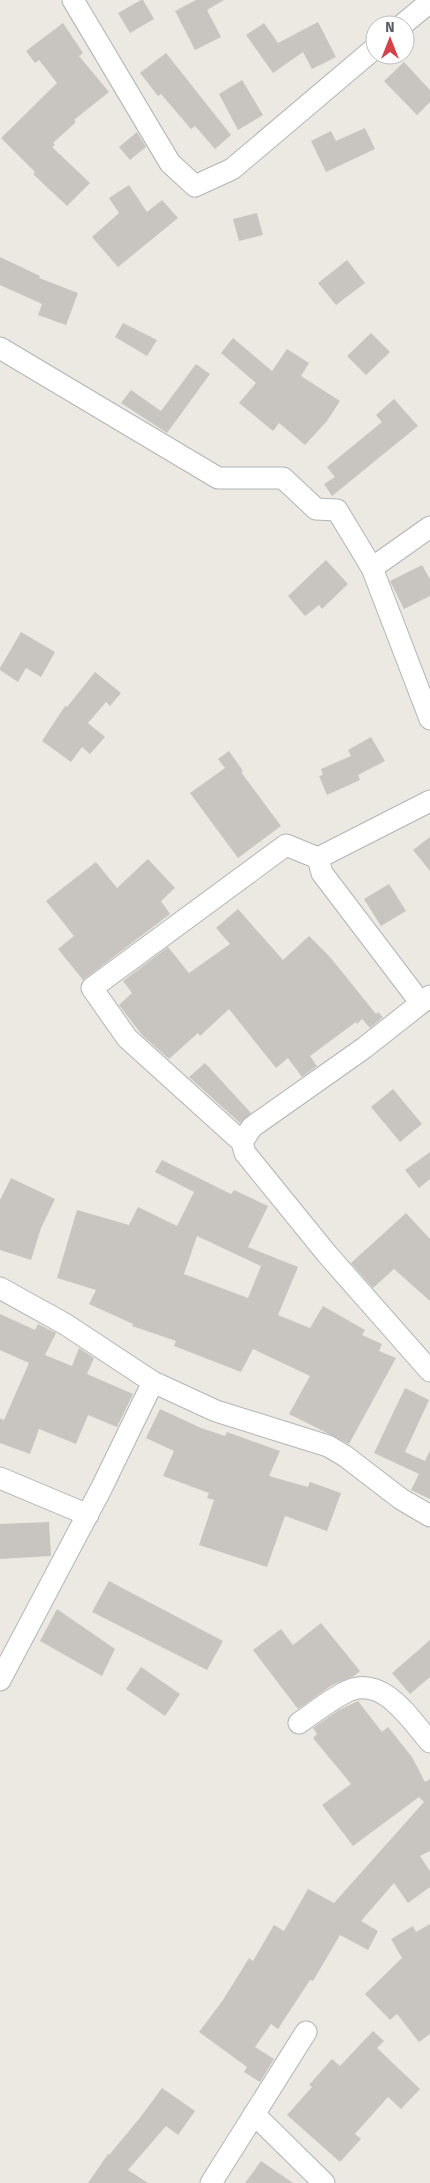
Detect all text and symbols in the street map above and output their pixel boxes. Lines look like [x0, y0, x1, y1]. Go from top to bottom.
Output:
north arrow [365, 15, 415, 65]
text: N [385, 19, 395, 36]

